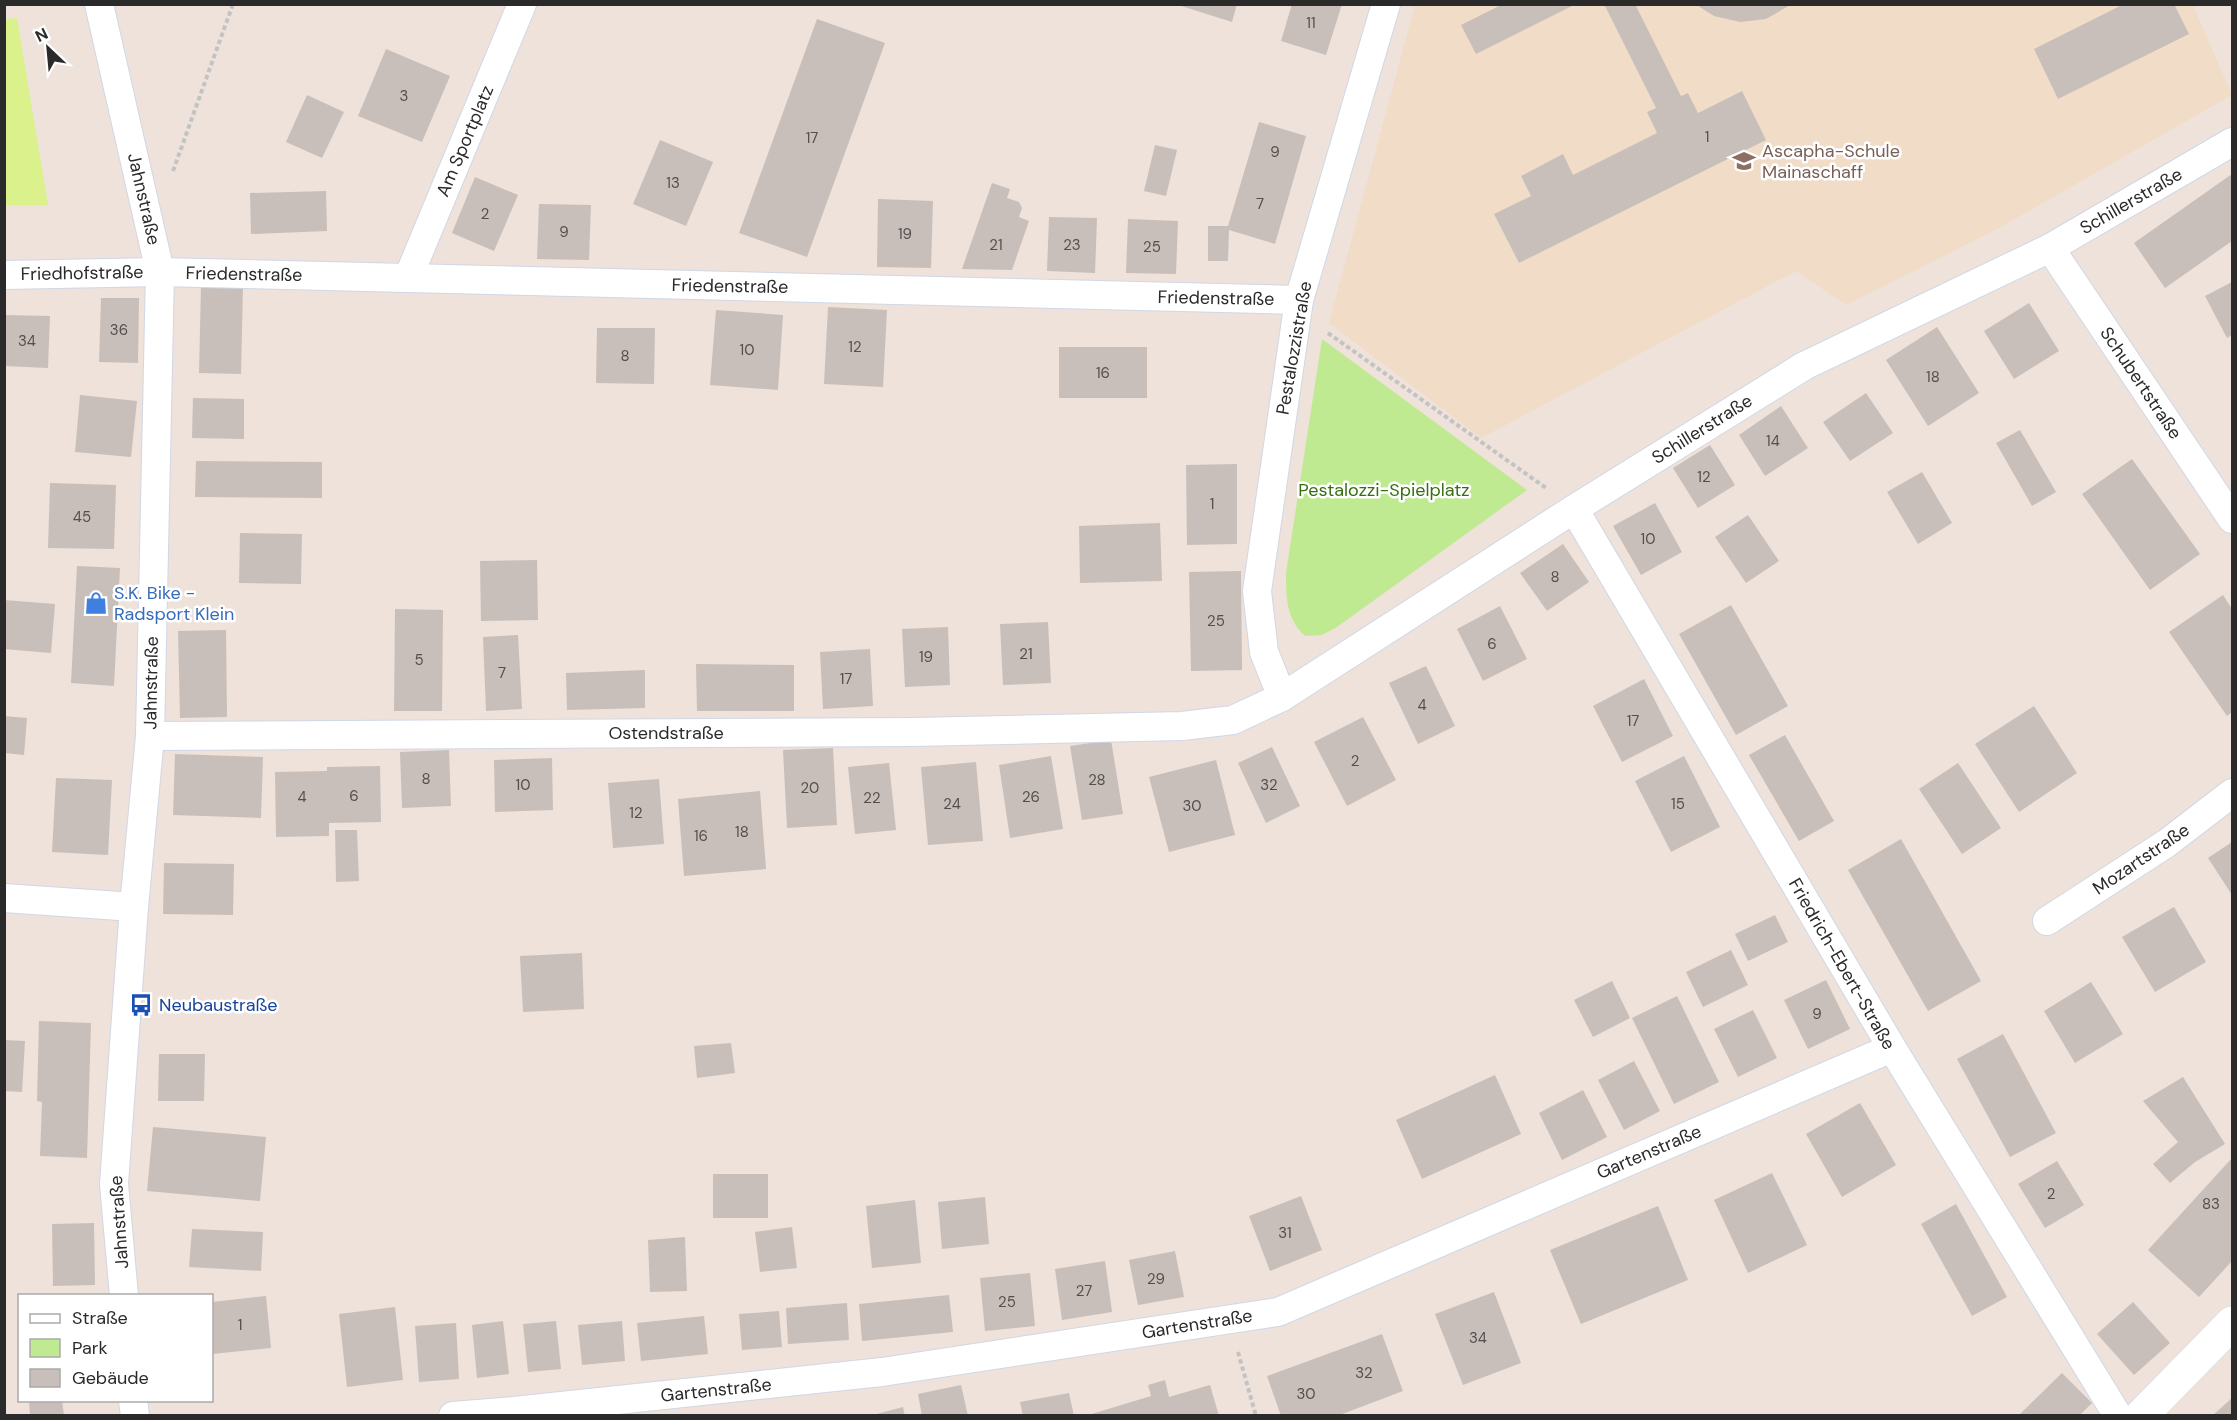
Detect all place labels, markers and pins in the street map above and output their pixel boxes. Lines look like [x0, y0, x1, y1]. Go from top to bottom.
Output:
place label: Ascapha-Schule Mainaschaff [1762, 139, 1900, 184]
school or university icon: Ascapha-Schule Mainaschaff [1731, 148, 1757, 174]
place label: S.K. Bike - Radsport Klein [114, 581, 234, 626]
shop icon: S.K. Bike - Radsport Klein [83, 590, 109, 616]
bus stop icon: Neubaustraße [128, 992, 154, 1018]
place label: Neubaustraße [159, 993, 277, 1017]

